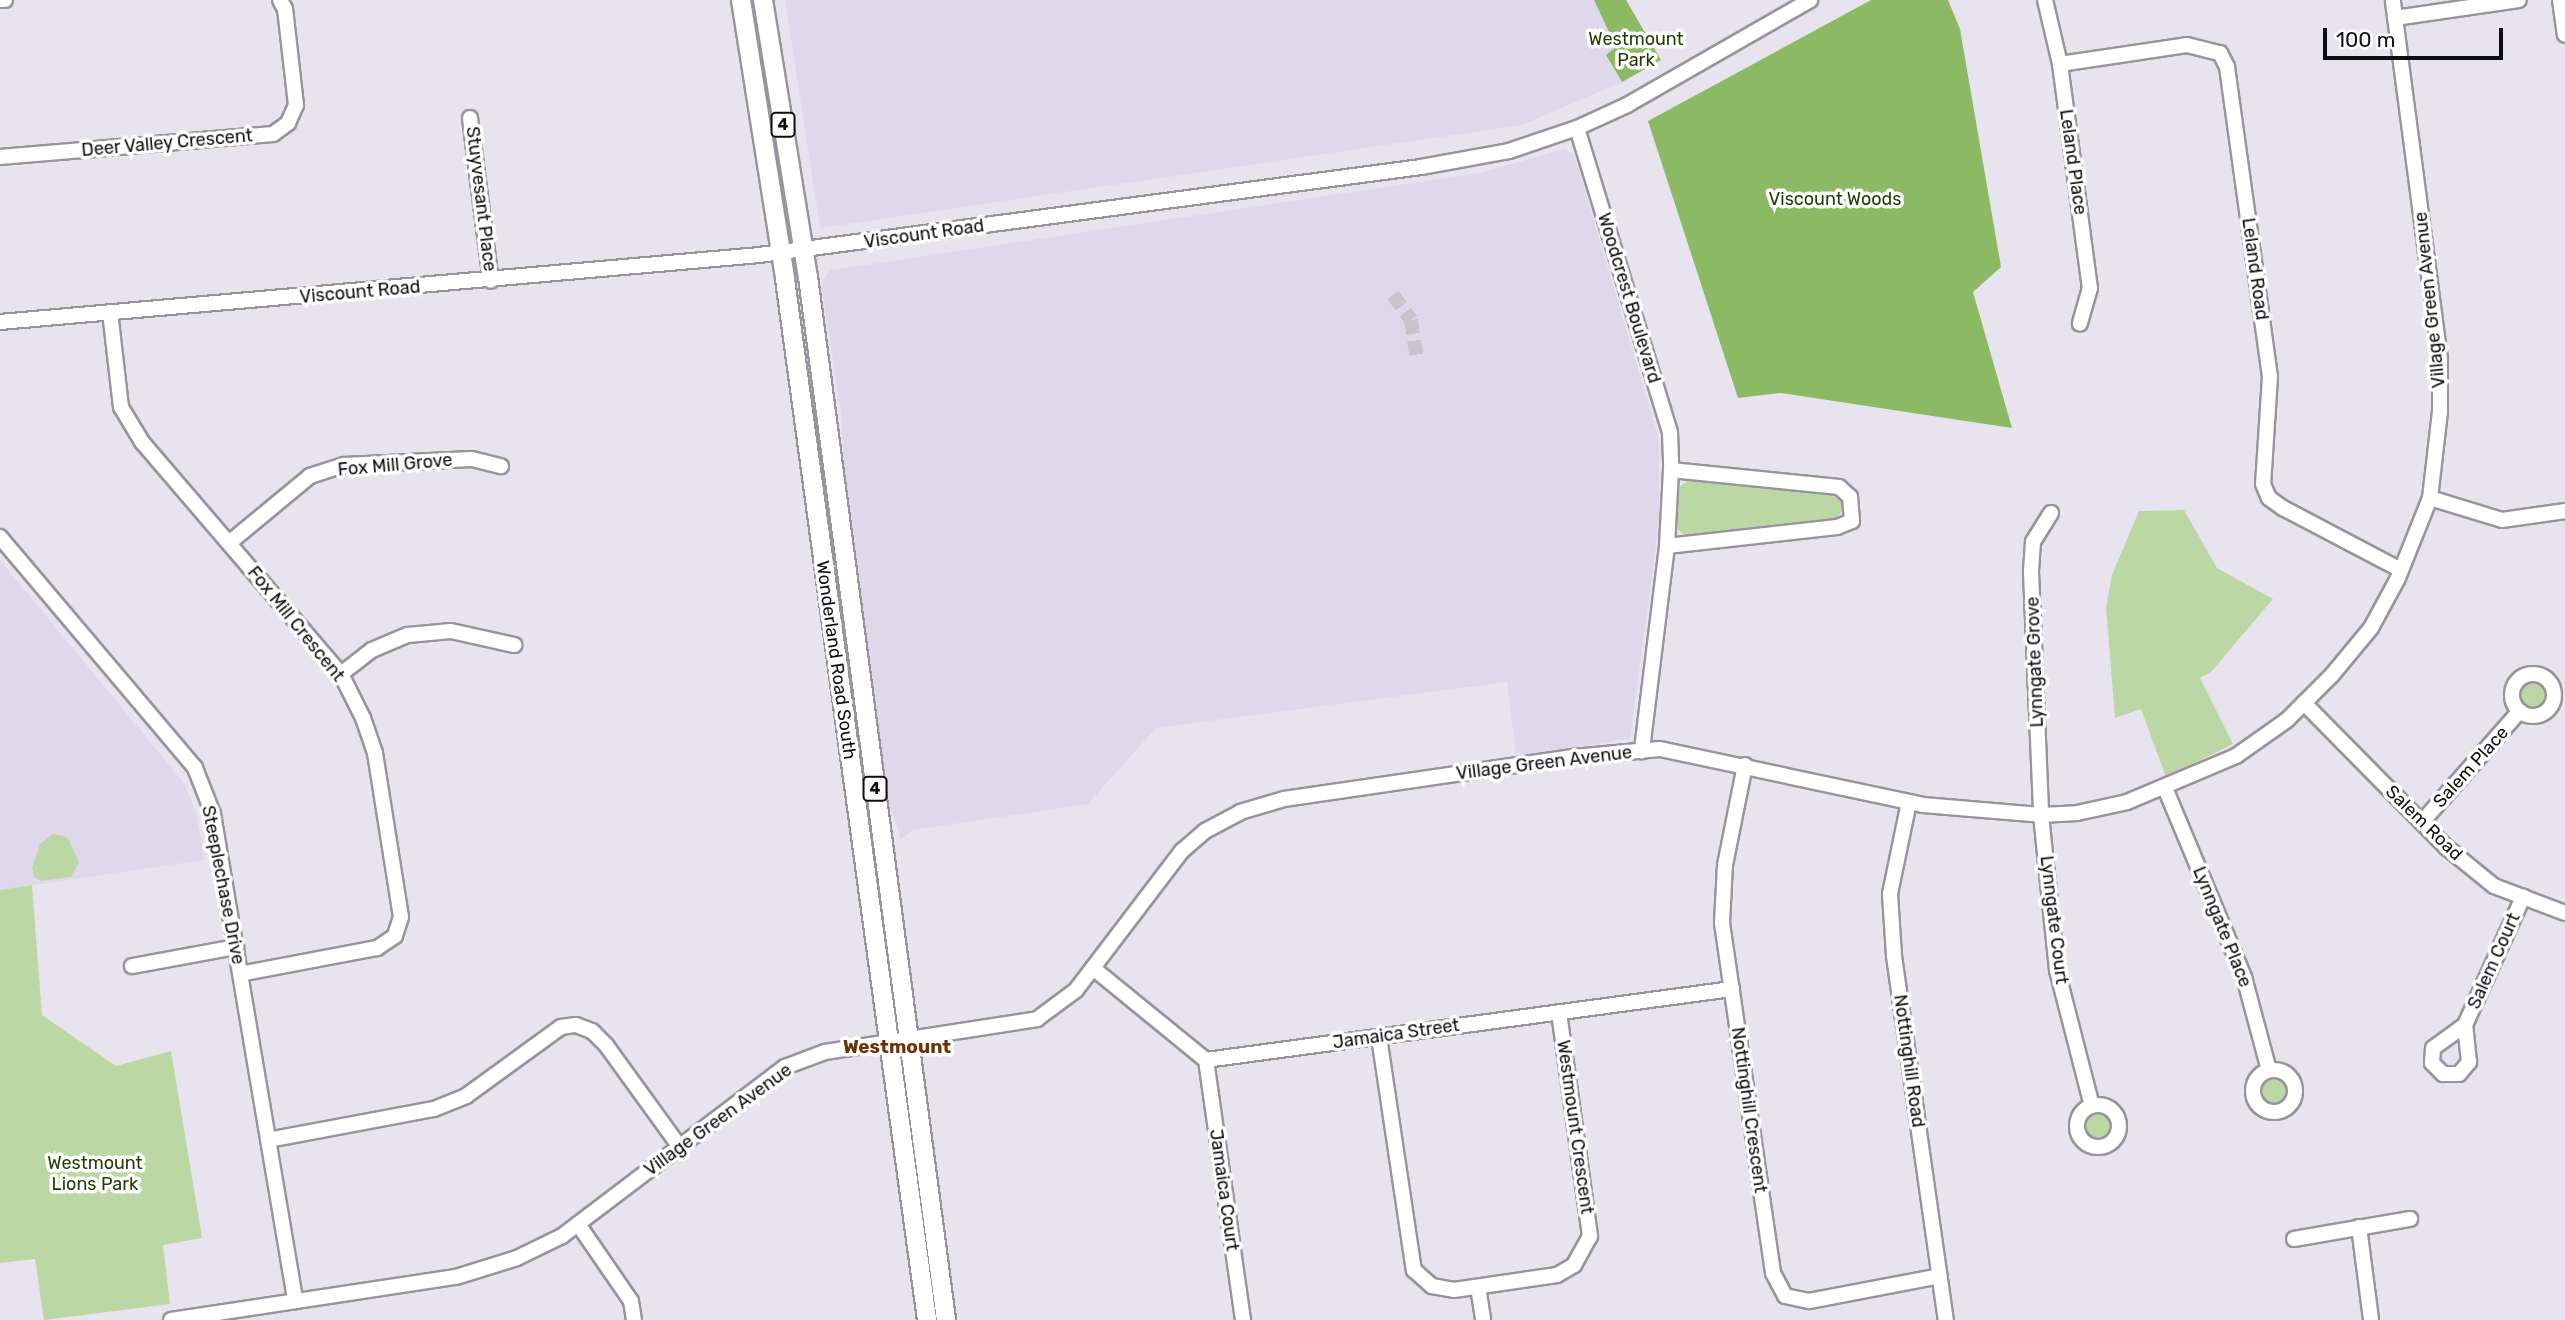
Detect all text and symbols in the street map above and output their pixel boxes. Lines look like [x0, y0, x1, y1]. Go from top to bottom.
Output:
scale bar [2327, 14, 2507, 58]
text: 100 m [2336, 27, 2395, 52]
park label: Westmount Park [1588, 29, 1684, 72]
street label: Leland Place [2055, 108, 2091, 216]
road number: 4 [769, 113, 797, 138]
street label: Deer Valley Crescent [80, 125, 254, 161]
street label: Stuyvesant Place [461, 125, 501, 273]
park label: Viscount Woods [1768, 188, 1902, 210]
street label: Woodcrest Boulevard [1593, 210, 1665, 386]
street label: Village Green Avenue [2410, 211, 2450, 389]
street label: Viscount Road [862, 215, 986, 253]
street label: Leland Road [2237, 216, 2273, 322]
street label: Viscount Road [299, 276, 421, 308]
street label: Fox Mill Grove [337, 449, 453, 481]
street label: Wonderland Road South [811, 559, 861, 761]
street label: Fox Mill Crescent [243, 562, 349, 686]
street label: Lynngate Grove [2022, 596, 2048, 728]
street label: Salem Place [2429, 722, 2513, 812]
street label: Village Green Avenue [1455, 741, 1633, 785]
road number: 4 [861, 776, 889, 802]
street label: Salem Road [2381, 781, 2467, 865]
street label: Steeplechase Drive [197, 804, 249, 966]
street label: Lynngate Court [2035, 855, 2073, 985]
street label: Lynngate Place [2188, 864, 2256, 990]
street label: Salem Court [2463, 910, 2525, 1012]
street label: Nottinghill Road [1889, 993, 1929, 1129]
street label: Jamaica Street [1331, 1014, 1461, 1054]
street label: Nottinghill Crescent [1727, 1026, 1771, 1194]
district label: Westmount [843, 1036, 951, 1058]
street label: Westmount Crescent [1552, 1039, 1598, 1215]
street label: Village Green Avenue [640, 1059, 796, 1181]
street label: Jamaica Court [1205, 1128, 1243, 1252]
park label: Westmount Lions Park [47, 1153, 143, 1196]

